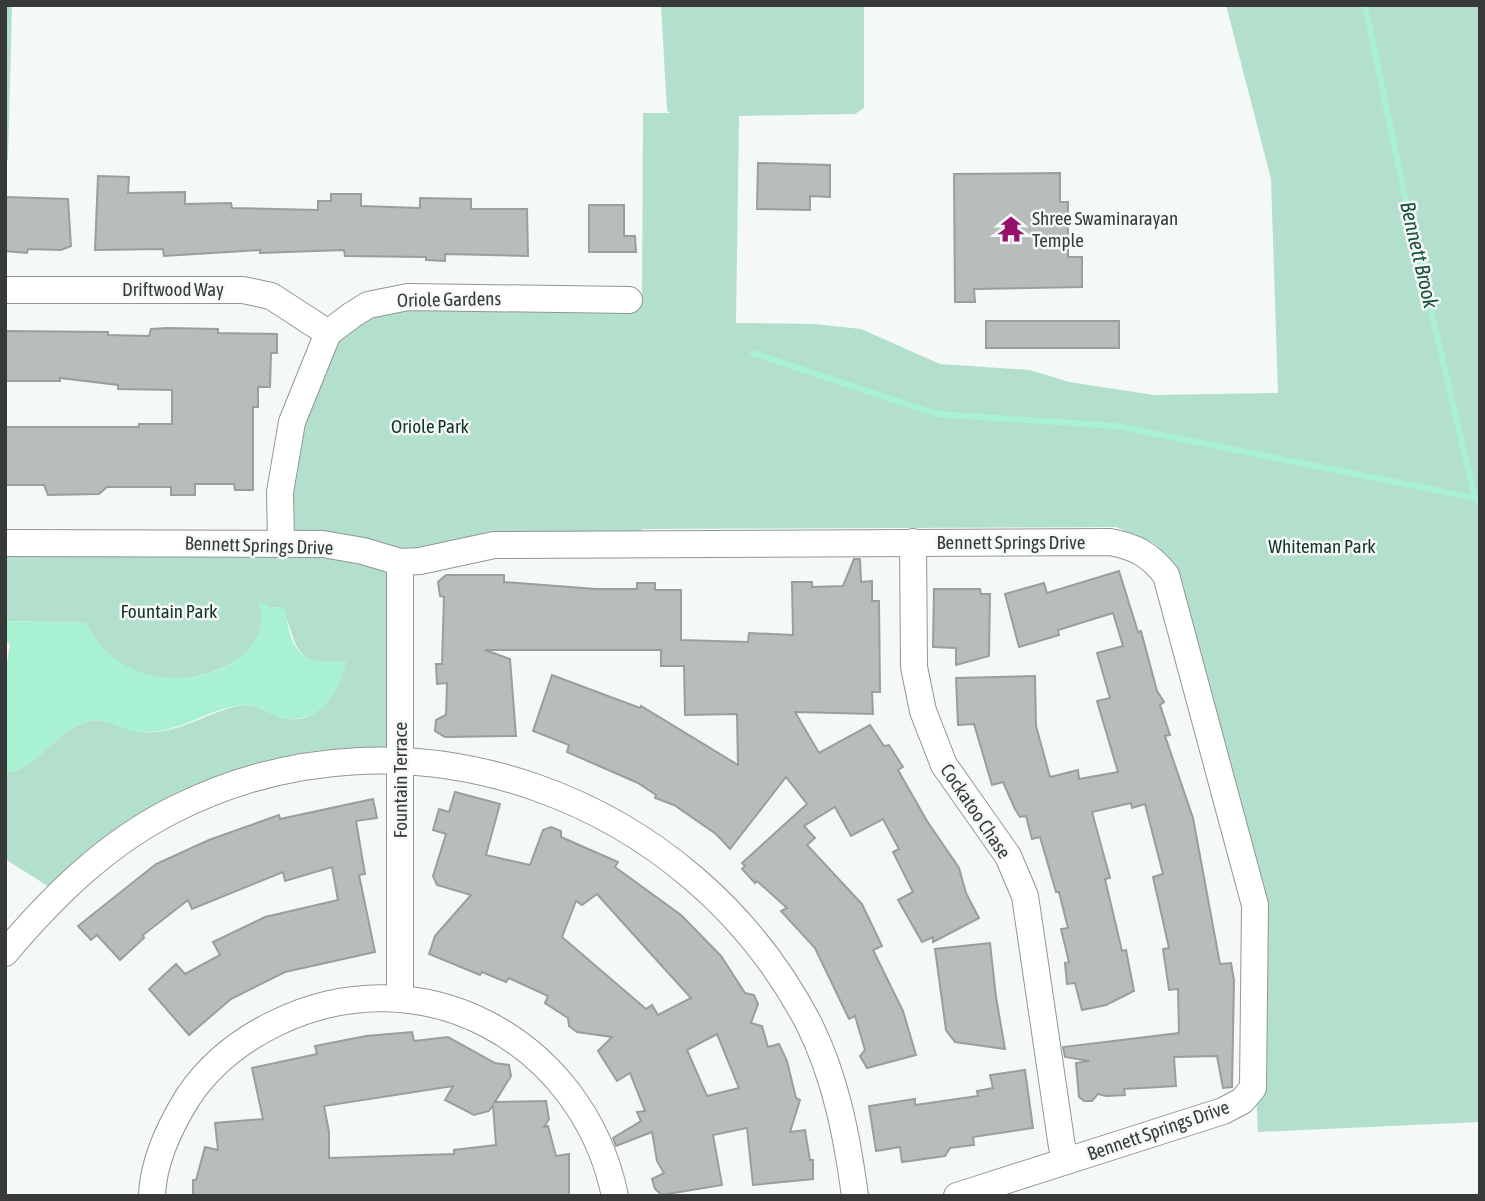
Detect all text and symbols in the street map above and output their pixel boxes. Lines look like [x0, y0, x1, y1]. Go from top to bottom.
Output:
water label: Bennett Brook [1396, 199, 1444, 311]
place label: Shree Swaminarayan Temple [1032, 207, 1178, 251]
temple icon: Shree Swaminarayan Temple [996, 214, 1026, 244]
street label: Driftwood Way [122, 278, 224, 300]
street label: Oriole Gardens [397, 287, 502, 311]
park label: Oriole Park [391, 415, 470, 437]
street label: Bennett Springs Drive [184, 531, 334, 559]
street label: Bennett Springs Drive [937, 531, 1085, 553]
park label: Whiteman Park [1268, 535, 1376, 557]
park label: Fountain Park [121, 600, 218, 622]
street label: Fountain Terrace [389, 722, 411, 838]
street label: Cockatoo Chase [936, 760, 1016, 862]
street label: Bennett Springs Drive [1084, 1095, 1232, 1165]

